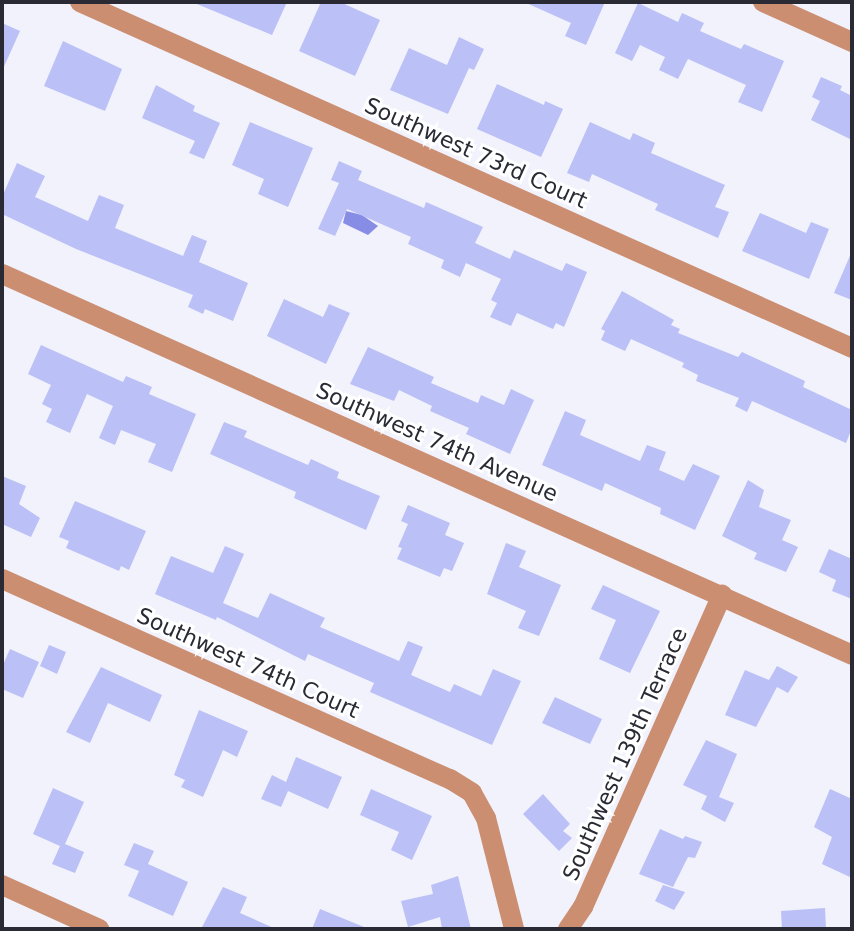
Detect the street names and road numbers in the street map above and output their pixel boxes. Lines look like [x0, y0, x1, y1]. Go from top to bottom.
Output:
street label: Southwest 73rd Court [361, 92, 591, 214]
street label: Southwest 74th Avenue [312, 377, 562, 507]
street label: Southwest 74th Court [133, 602, 363, 724]
street label: Southwest 139th Terrace [557, 623, 693, 885]

